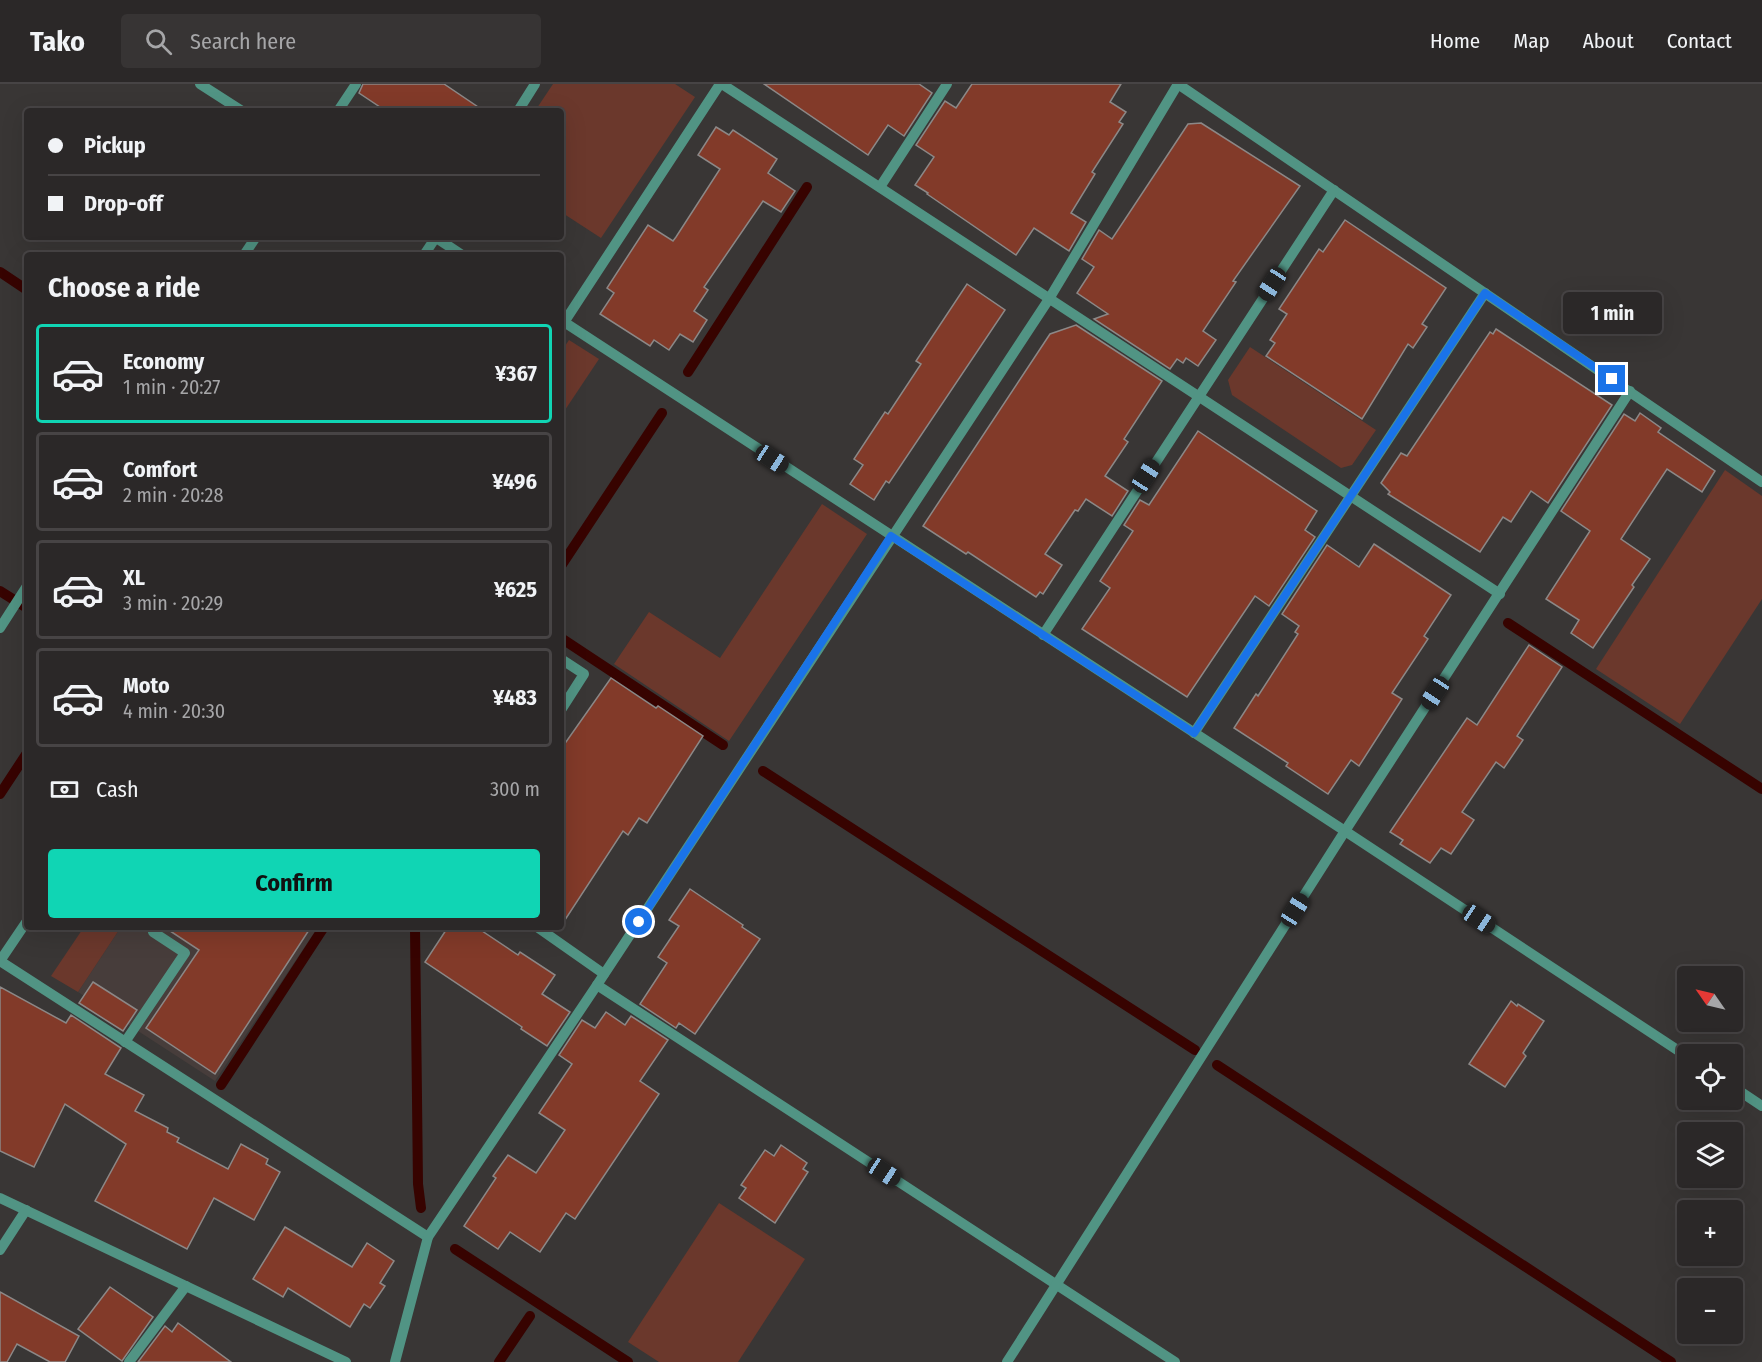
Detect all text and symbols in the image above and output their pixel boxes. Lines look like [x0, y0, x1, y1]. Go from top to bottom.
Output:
search box [121, 14, 541, 68]
text: Tako [30, 25, 85, 58]
icon: search [142, 25, 175, 58]
text: Search here [190, 28, 296, 55]
text: Home [1430, 28, 1480, 54]
text: Map [1513, 28, 1550, 54]
text: About [1583, 28, 1634, 54]
text: Contact [1667, 28, 1732, 54]
text: Pickup [84, 132, 146, 159]
text: Drop-off [84, 190, 163, 217]
car [1255, 264, 1289, 304]
text: Choose a ride [48, 272, 200, 304]
callout: 1 min [1562, 292, 1662, 334]
text: 1 min [1591, 301, 1634, 325]
icon: car [51, 347, 105, 401]
text: Economy [123, 348, 204, 375]
text: ¥367 [495, 360, 537, 387]
route end [1598, 365, 1625, 392]
text: 1 min · 20:27 [123, 375, 220, 399]
car [752, 442, 792, 476]
icon: car [51, 455, 105, 509]
text: Comfort [123, 456, 197, 483]
car [1129, 456, 1163, 496]
text: ¥496 [492, 468, 537, 495]
text: 2 min · 20:28 [123, 483, 223, 507]
icon: car [51, 563, 105, 617]
text: XL [123, 564, 145, 591]
text: ¥625 [494, 576, 537, 603]
text: 3 min · 20:29 [123, 591, 223, 615]
icon: car [51, 671, 105, 725]
text: Moto [123, 672, 170, 699]
car [1418, 673, 1452, 713]
text: ¥483 [493, 684, 537, 711]
text: 4 min · 20:30 [123, 699, 225, 723]
icon: cash [48, 773, 81, 806]
text: Cash [96, 776, 139, 803]
text: 300 m [490, 777, 540, 801]
button: Confirm [48, 849, 540, 918]
car [1278, 890, 1312, 930]
car [1459, 901, 1499, 937]
route start [625, 908, 652, 935]
north arrow [1677, 966, 1743, 1032]
map controls [1677, 966, 1743, 1344]
button: locate [1677, 1044, 1743, 1110]
button: layers [1677, 1122, 1743, 1188]
car [864, 1155, 904, 1189]
button: + [1677, 1200, 1743, 1266]
button: − [1677, 1278, 1743, 1344]

